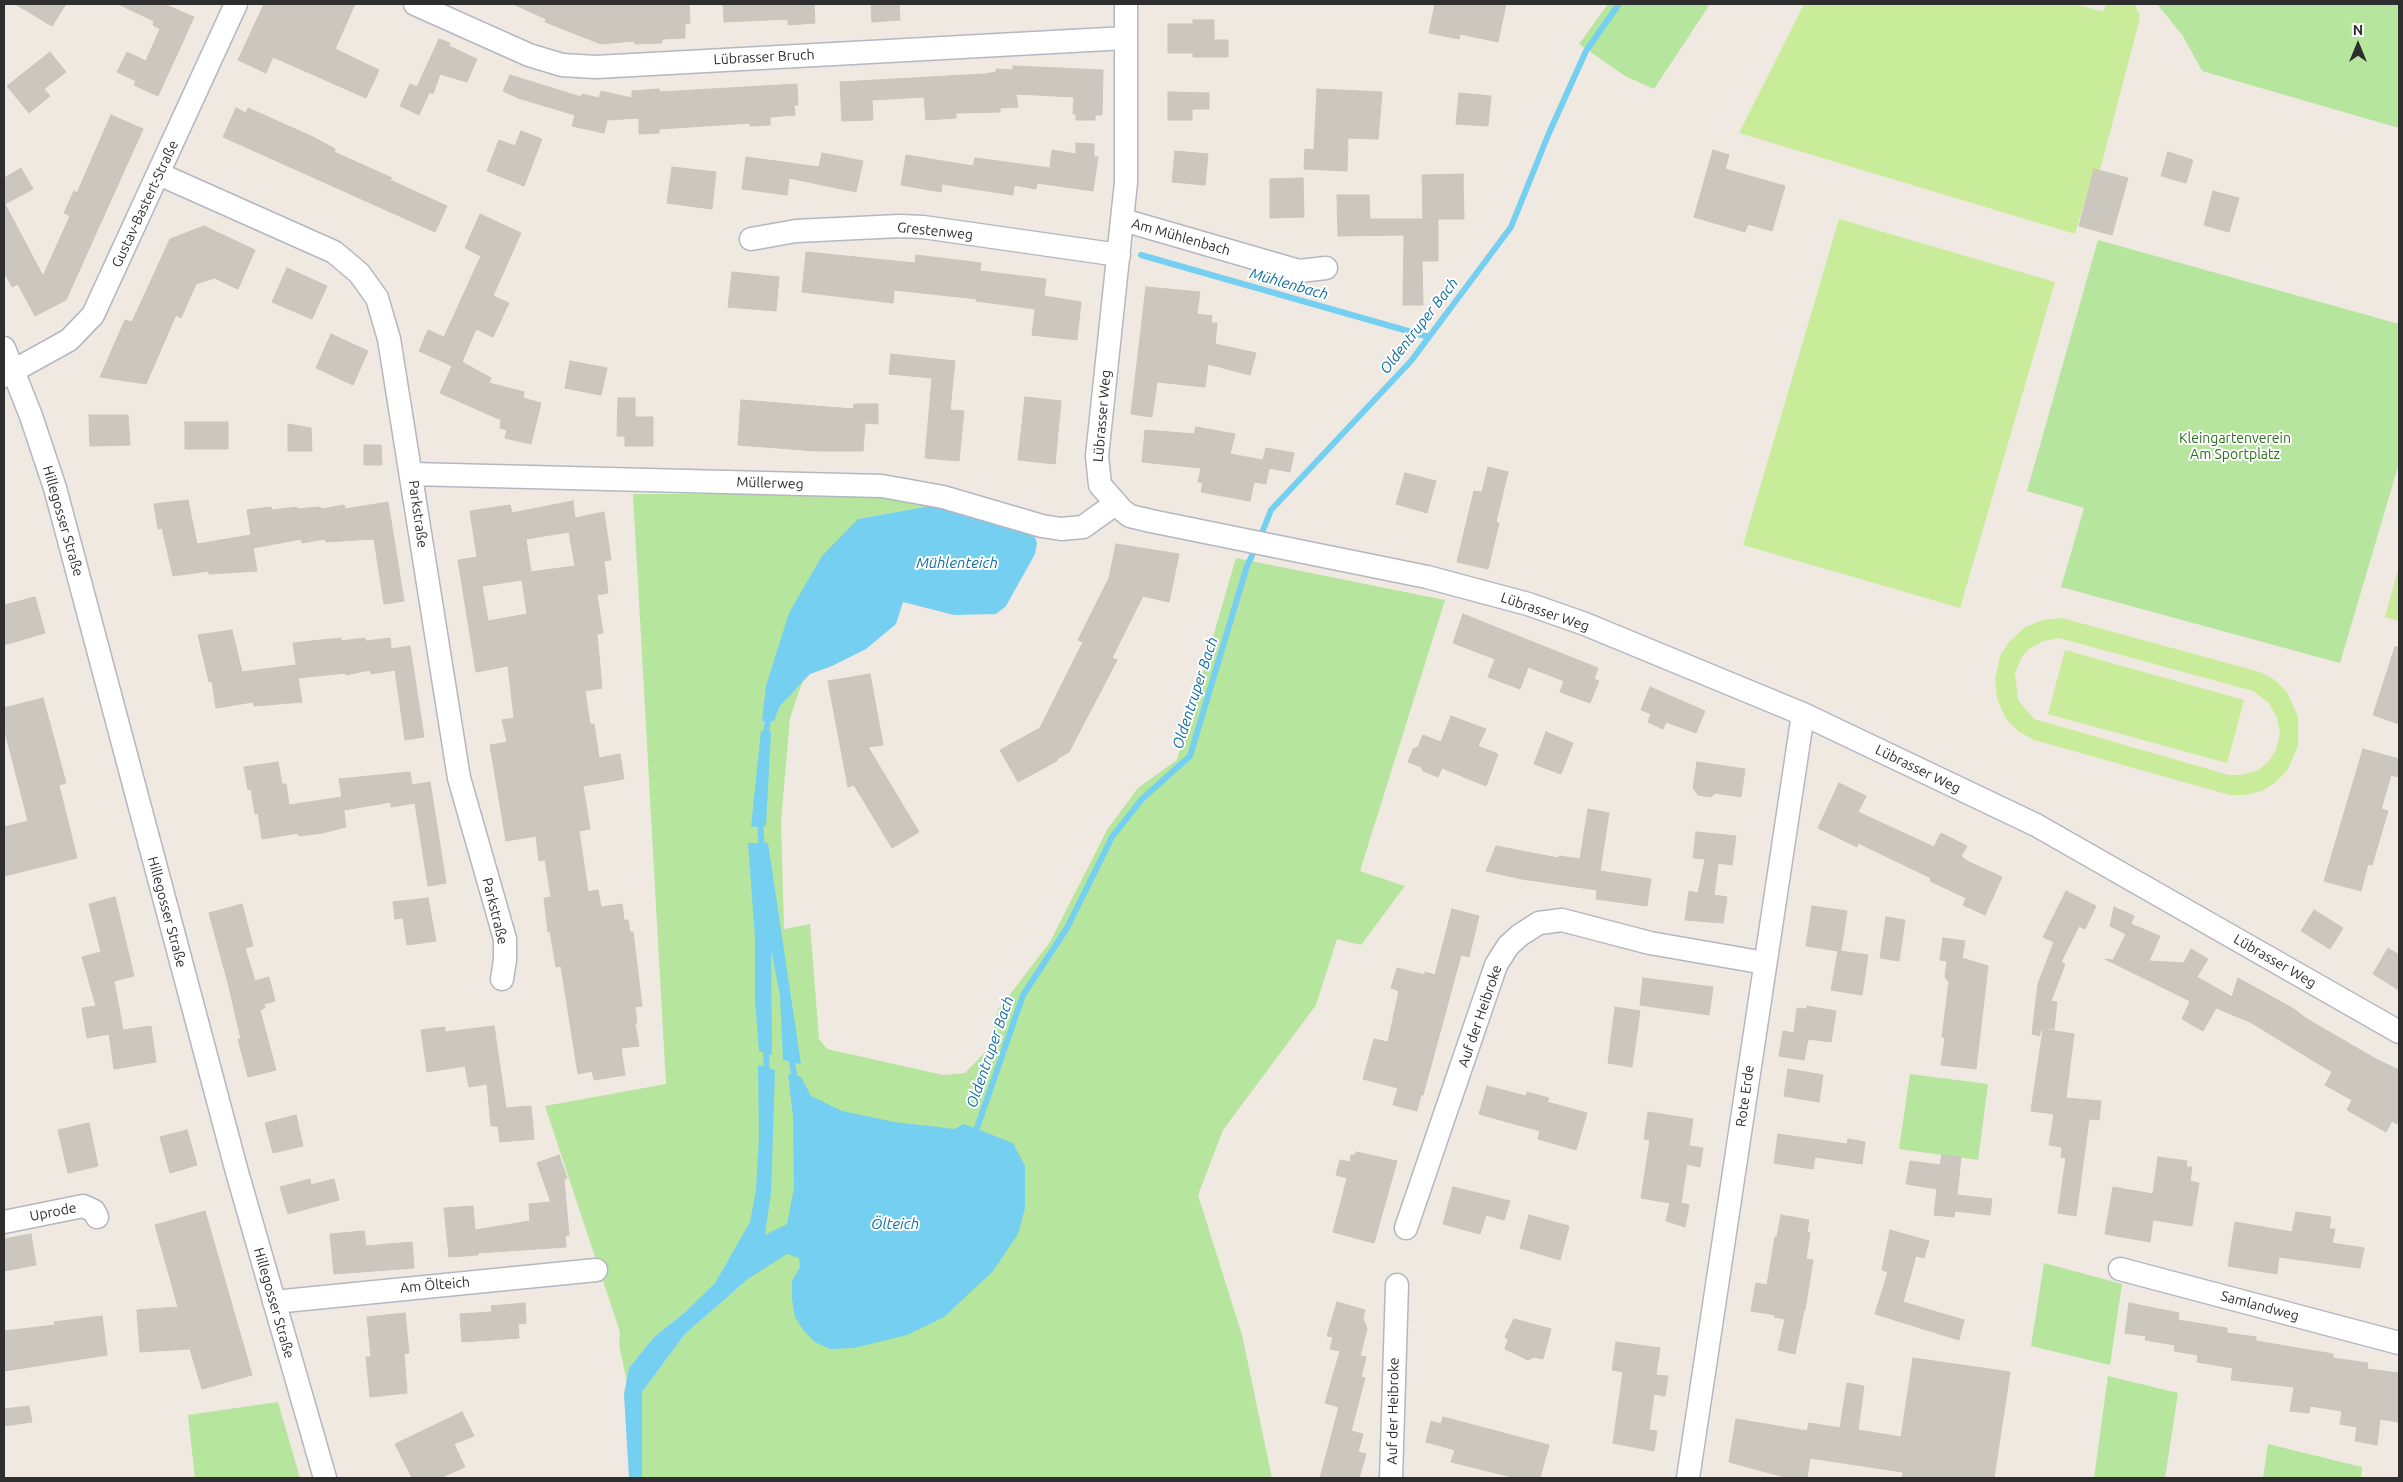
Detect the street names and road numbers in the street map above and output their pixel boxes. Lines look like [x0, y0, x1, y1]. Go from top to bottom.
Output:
street label: Lübrasser Bruch [713, 46, 815, 68]
street label: Gustav-Bastert-Straße [108, 138, 182, 270]
street label: Am Mühlenbach [1130, 215, 1232, 259]
street label: Grestenweg [896, 219, 974, 243]
street label: Lübrasser Weg [1090, 369, 1114, 463]
street label: Hillegosser Straße [39, 464, 87, 578]
street label: Müllerweg [736, 473, 804, 493]
street label: Parkstraße [405, 479, 431, 549]
street label: Lübrasser Weg [1498, 589, 1592, 635]
street label: Lübrasser Weg [1873, 741, 1963, 797]
street label: Hillegosser Straße [144, 855, 190, 969]
street label: Parkstraße [479, 876, 511, 946]
street label: Lübrasser Weg [2231, 931, 2319, 991]
street label: Auf der Heibroke [1455, 963, 1505, 1069]
street label: Rote Erde [1732, 1064, 1758, 1128]
street label: Uprode [28, 1199, 78, 1225]
street label: Hillegosser Straße [250, 1246, 298, 1360]
street label: Am Ölteich [399, 1274, 471, 1296]
street label: Samlandweg [2219, 1287, 2301, 1325]
street label: Auf der Heibroke [1384, 1357, 1402, 1465]

